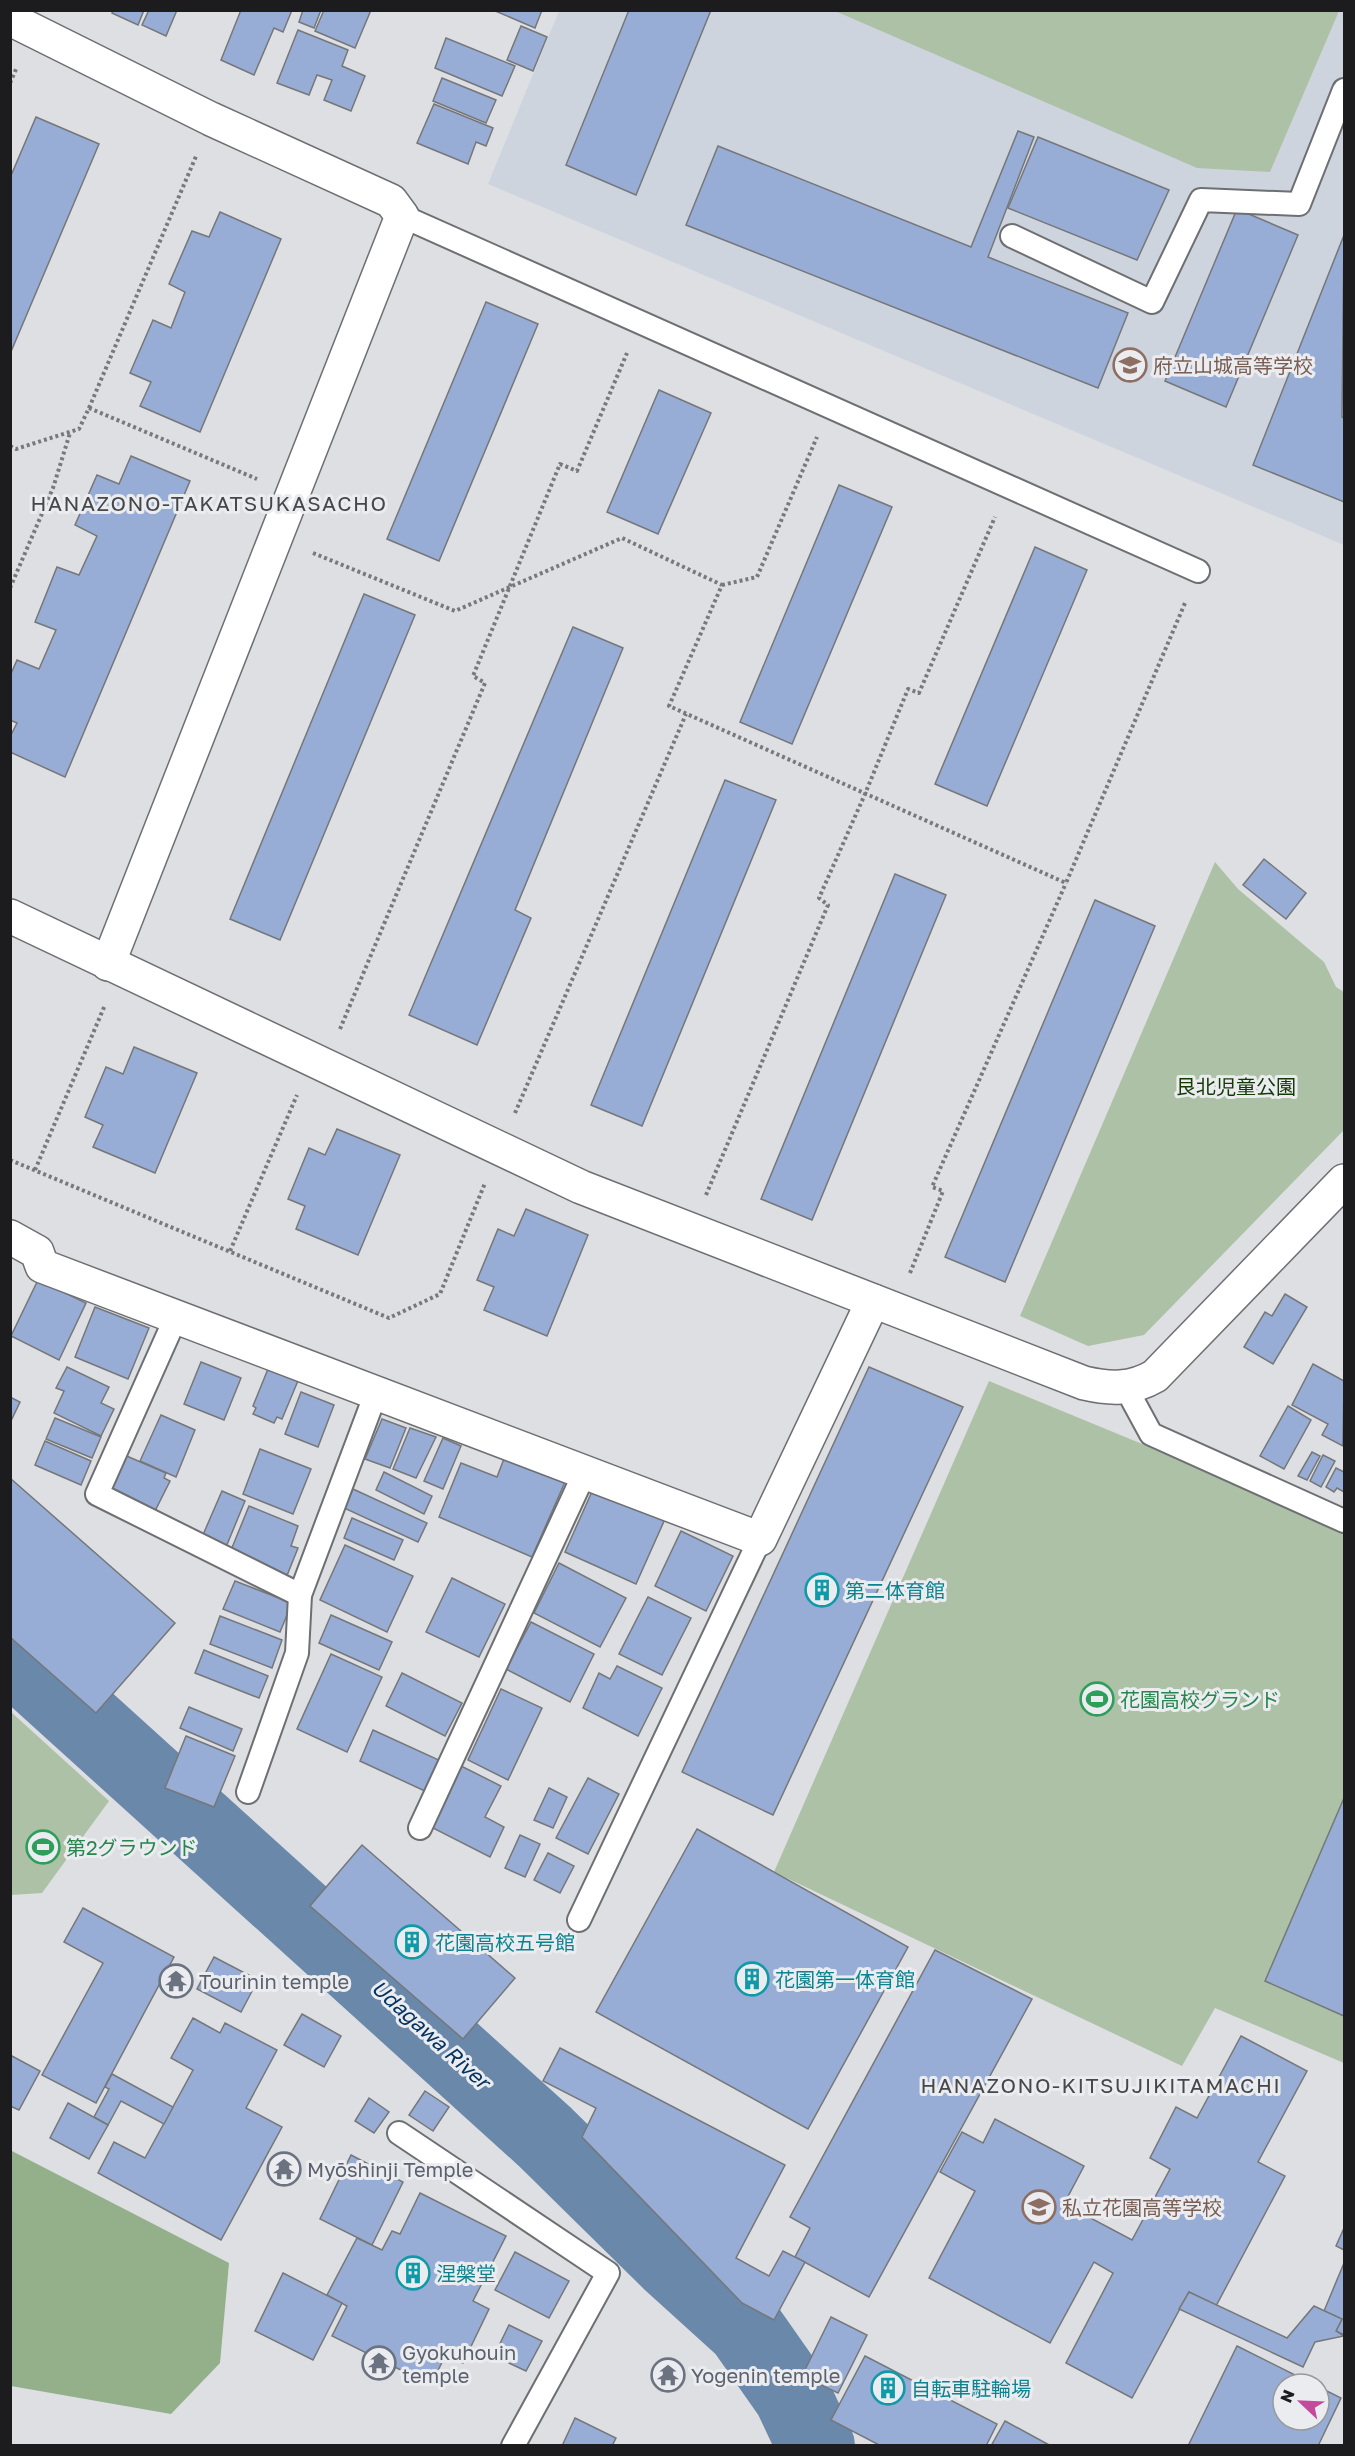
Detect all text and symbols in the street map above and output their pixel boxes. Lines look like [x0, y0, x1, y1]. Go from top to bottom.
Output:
school or university icon: 府立山城高等学校 [1112, 347, 1148, 383]
place label: 府立山城高等学校 [1153, 353, 1313, 377]
district label: HANAZONO-TAKATSUKASACHO [30, 490, 388, 516]
park label: 艮北児童公園 [1176, 1074, 1296, 1098]
building icon: 第二体育館 [804, 1572, 840, 1608]
place label: 第二体育館 [845, 1578, 945, 1602]
sports icon: 花園高校グランド [1079, 1681, 1115, 1717]
place label: 花園高校グランド [1120, 1687, 1280, 1711]
sports icon: 第2グラウンド [25, 1829, 61, 1865]
place label: 第2グラウンド [66, 1835, 198, 1859]
building icon: 花園高校五号館 [394, 1924, 430, 1960]
place label: 花園高校五号館 [435, 1930, 575, 1954]
building icon: 花園第一体育館 [734, 1961, 770, 1997]
temple icon: Tourinin temple [158, 1963, 194, 1999]
place label: 花園第一体育館 [775, 1967, 915, 1991]
place label: Tourinin temple [199, 1969, 349, 1993]
water label: Udagawa River [367, 1974, 498, 2096]
district label: HANAZONO-KITSUJIKITAMACHI [921, 2072, 1281, 2098]
temple icon: Myōshinji Temple [266, 2151, 302, 2187]
place label: Myōshinji Temple [307, 2157, 473, 2181]
school or university icon: 私立花園高等学校 [1021, 2189, 1057, 2225]
place label: 私立花園高等学校 [1062, 2195, 1222, 2219]
building icon: 涅槃堂 [395, 2255, 431, 2291]
place label: 涅槃堂 [436, 2261, 496, 2285]
place label: Gyokuhouin temple [402, 2340, 516, 2387]
temple icon: Gyokuhouin temple [361, 2345, 397, 2381]
temple icon: Yogenin temple [650, 2357, 686, 2393]
place label: Yogenin temple [691, 2363, 840, 2387]
building icon: 自転車駐輪場 [870, 2370, 906, 2406]
north arrow [1271, 2372, 1331, 2432]
place label: 自転車駐輪場 [911, 2376, 1031, 2400]
text: N [1276, 2387, 1299, 2406]

